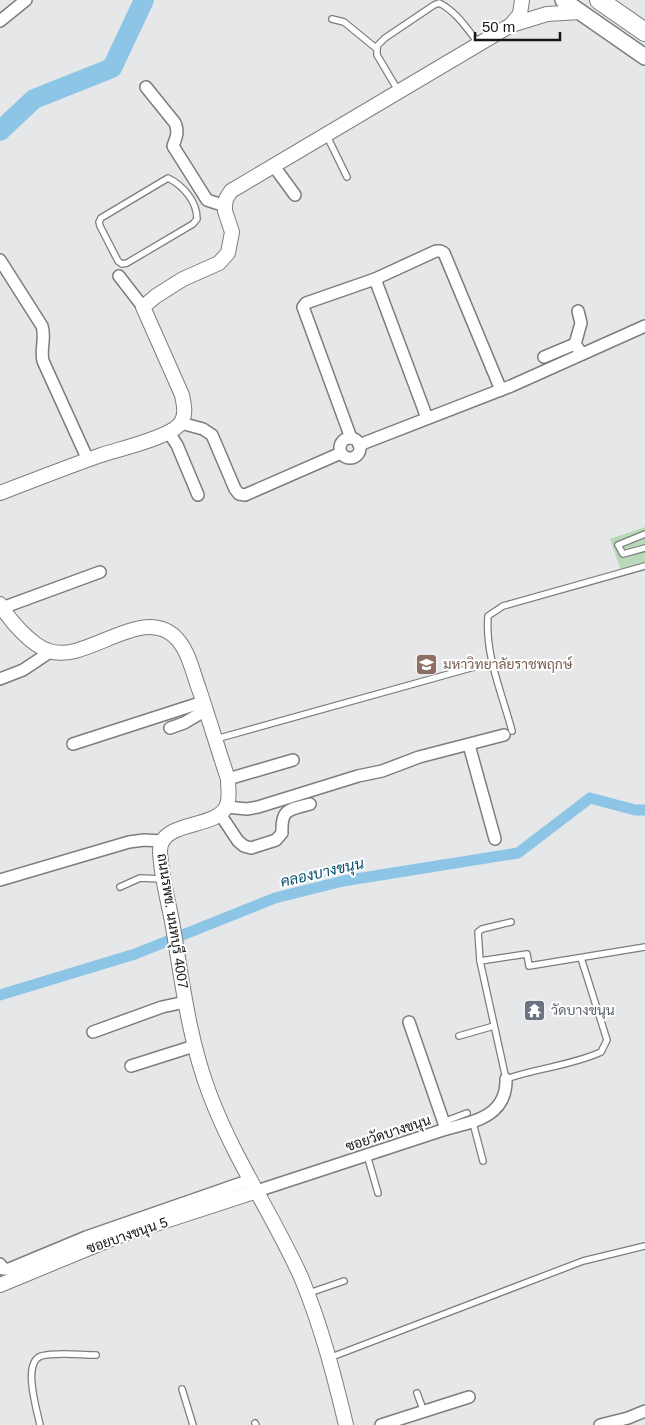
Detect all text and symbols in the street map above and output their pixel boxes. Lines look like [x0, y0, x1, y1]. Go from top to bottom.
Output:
scale bar [475, 10, 560, 42]
text: 50 m [482, 18, 515, 35]
school or university icon: มหาวิทยาลัยราชพฤกษ์ [415, 652, 439, 676]
place label: มหาวิทยาลัยราชพฤกษ์ [443, 655, 573, 673]
street label: ถนนรพช. นนทบุรี 4007 [152, 852, 193, 990]
water label: คลองบางขนุน [279, 854, 366, 893]
temple icon: วัดบางขนุน [523, 998, 547, 1022]
place label: วัดบางขนุน [551, 1002, 615, 1020]
street label: ซอยวัดบางขนุน [343, 1112, 433, 1156]
street label: ซอยบางขนุน 5 [84, 1214, 171, 1258]

